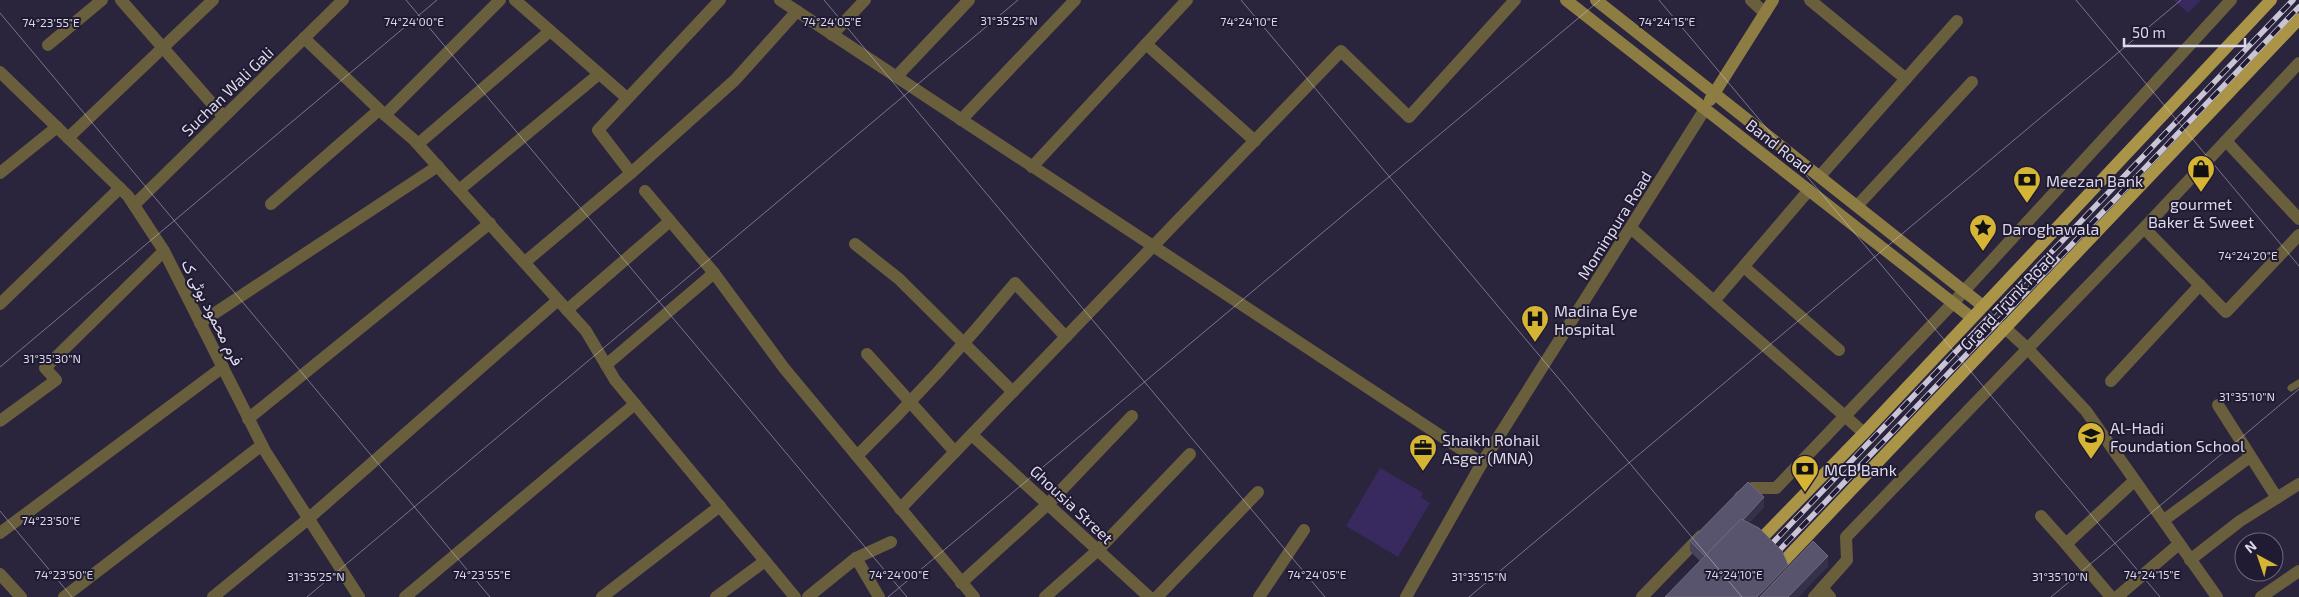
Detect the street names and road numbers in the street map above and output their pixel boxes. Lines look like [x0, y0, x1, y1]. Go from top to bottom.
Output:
street label: Suchan Wali Gali [177, 42, 277, 140]
street label: Band Road [1743, 115, 1815, 177]
street label: Mominpura Road [1573, 167, 1655, 283]
street label: Grand Trunk Road [1956, 248, 2058, 354]
street label: فرم محمود بوٹی ک [176, 256, 248, 369]
street label: Ghousia Street [1027, 461, 1117, 547]

